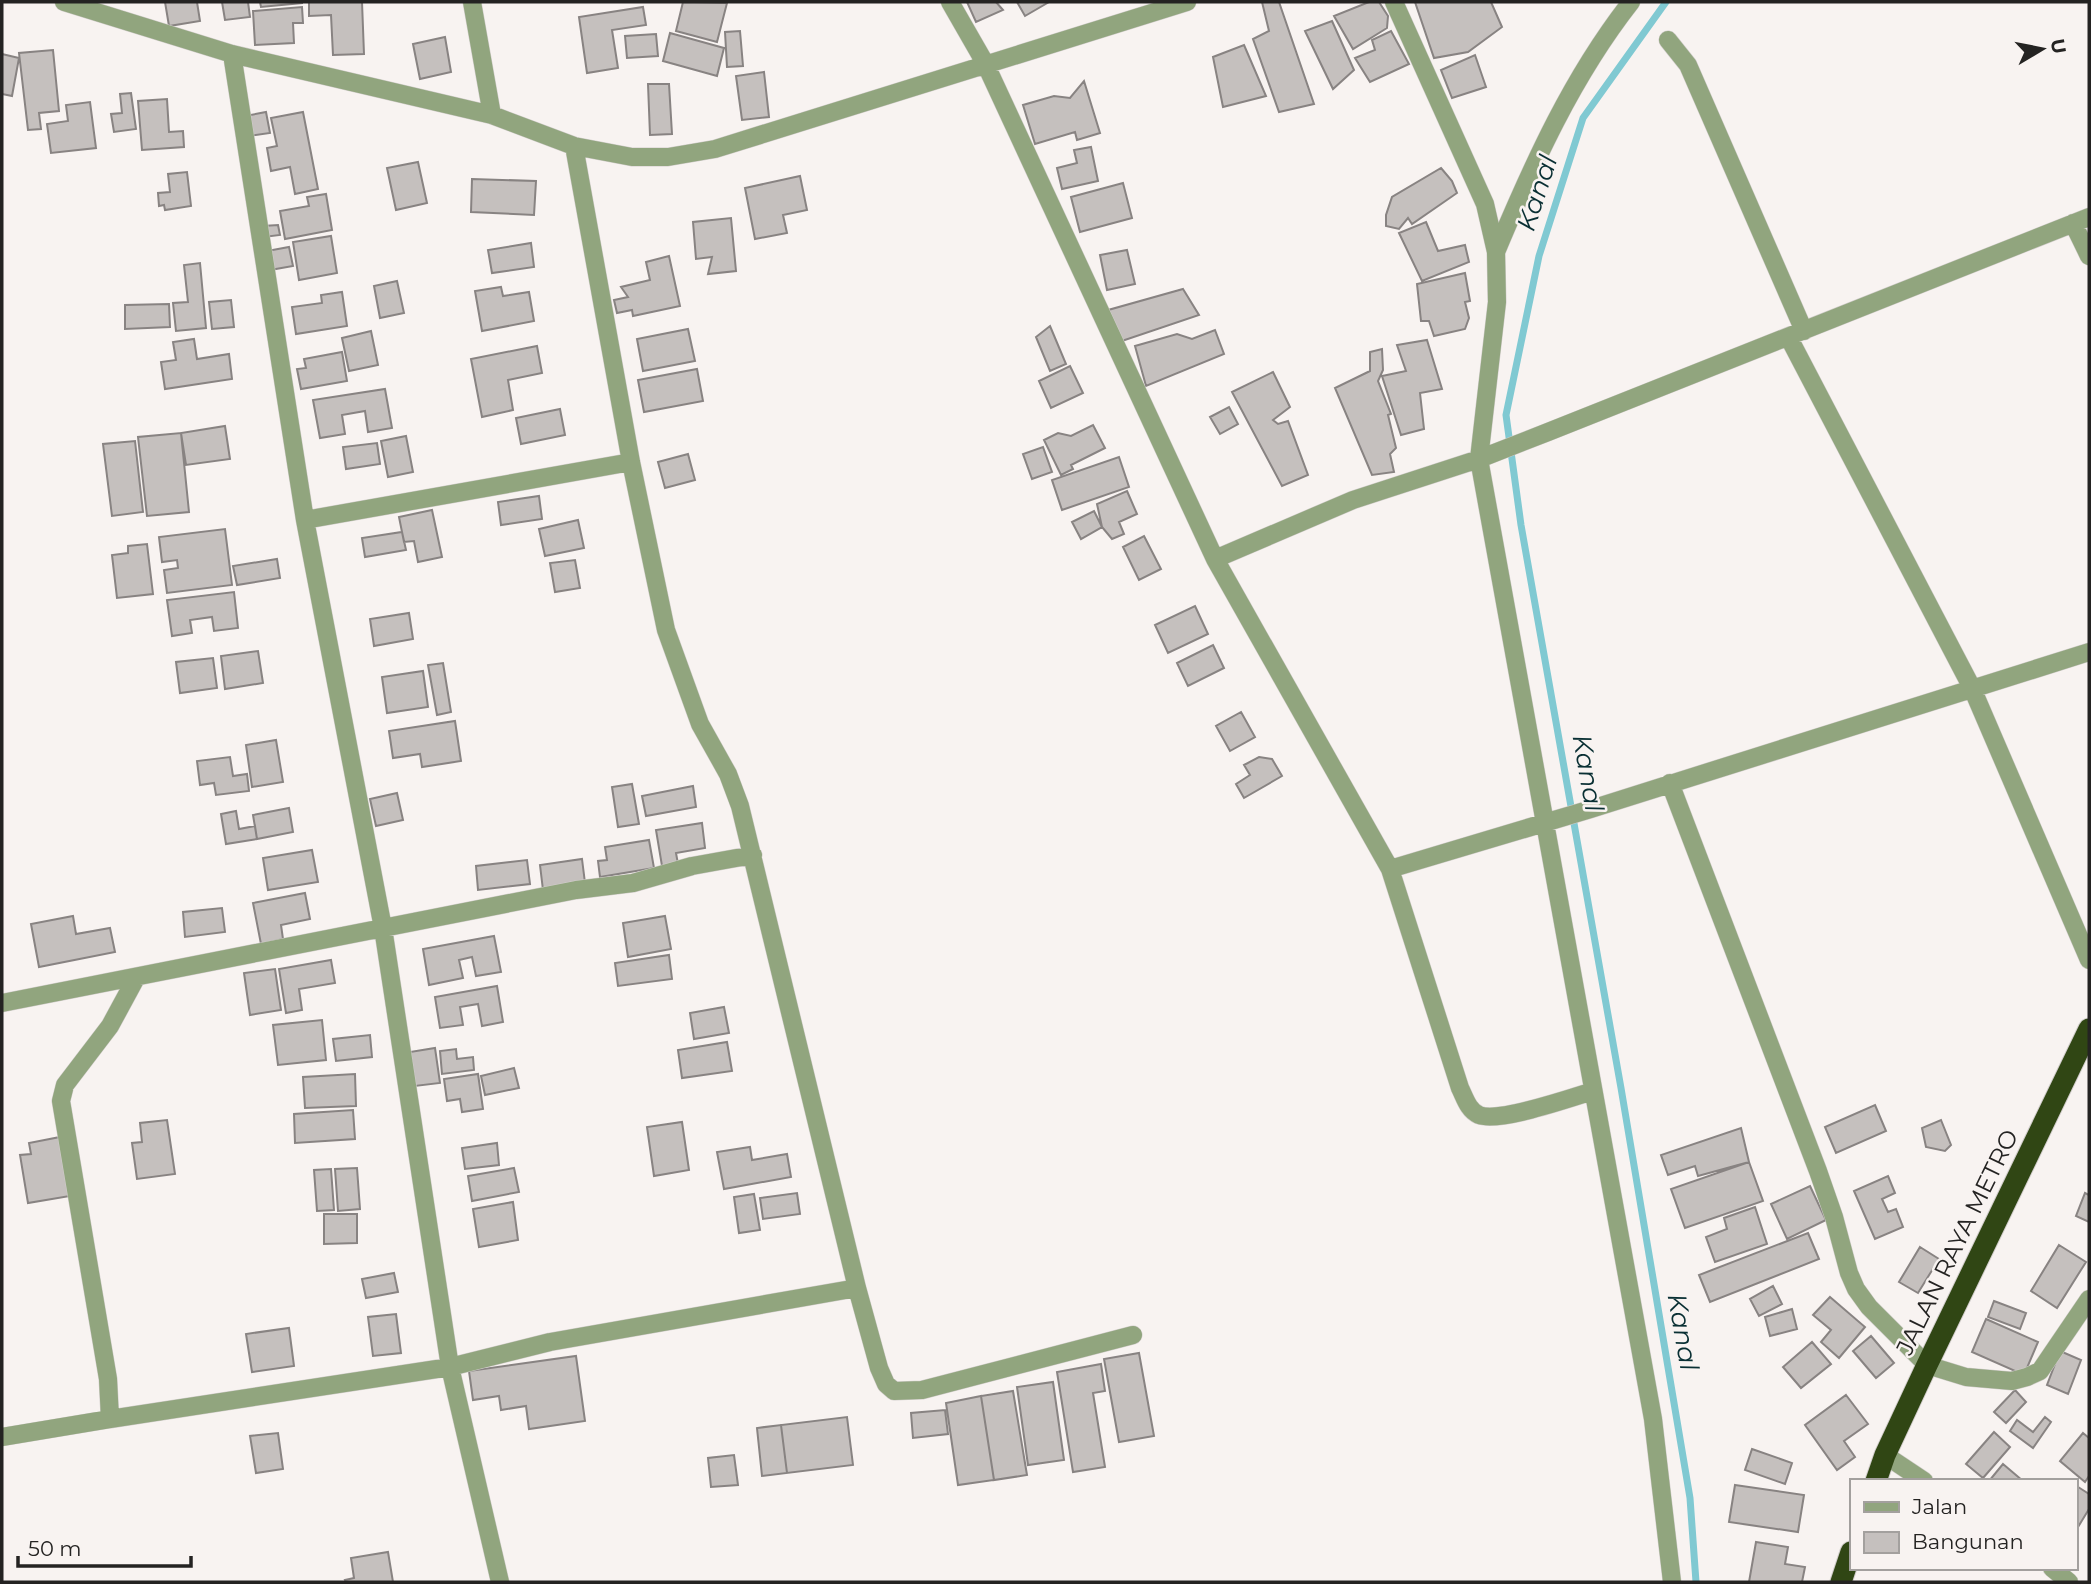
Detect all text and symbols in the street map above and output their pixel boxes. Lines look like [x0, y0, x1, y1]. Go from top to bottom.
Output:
north arrow [2007, 14, 2077, 84]
text: U [2046, 37, 2071, 56]
water label: Kanal [1510, 151, 1564, 235]
water label: Kanal [1565, 732, 1611, 814]
street label: JALAN RAYA METRO [1889, 1125, 2024, 1360]
water label: Kanal [1660, 1291, 1706, 1373]
legend [1850, 1479, 2077, 1570]
text: Jalan [1911, 1494, 1967, 1519]
scale bar [18, 1524, 191, 1568]
text: Bangunan [1912, 1529, 2024, 1554]
text: 50 m [28, 1536, 82, 1561]

